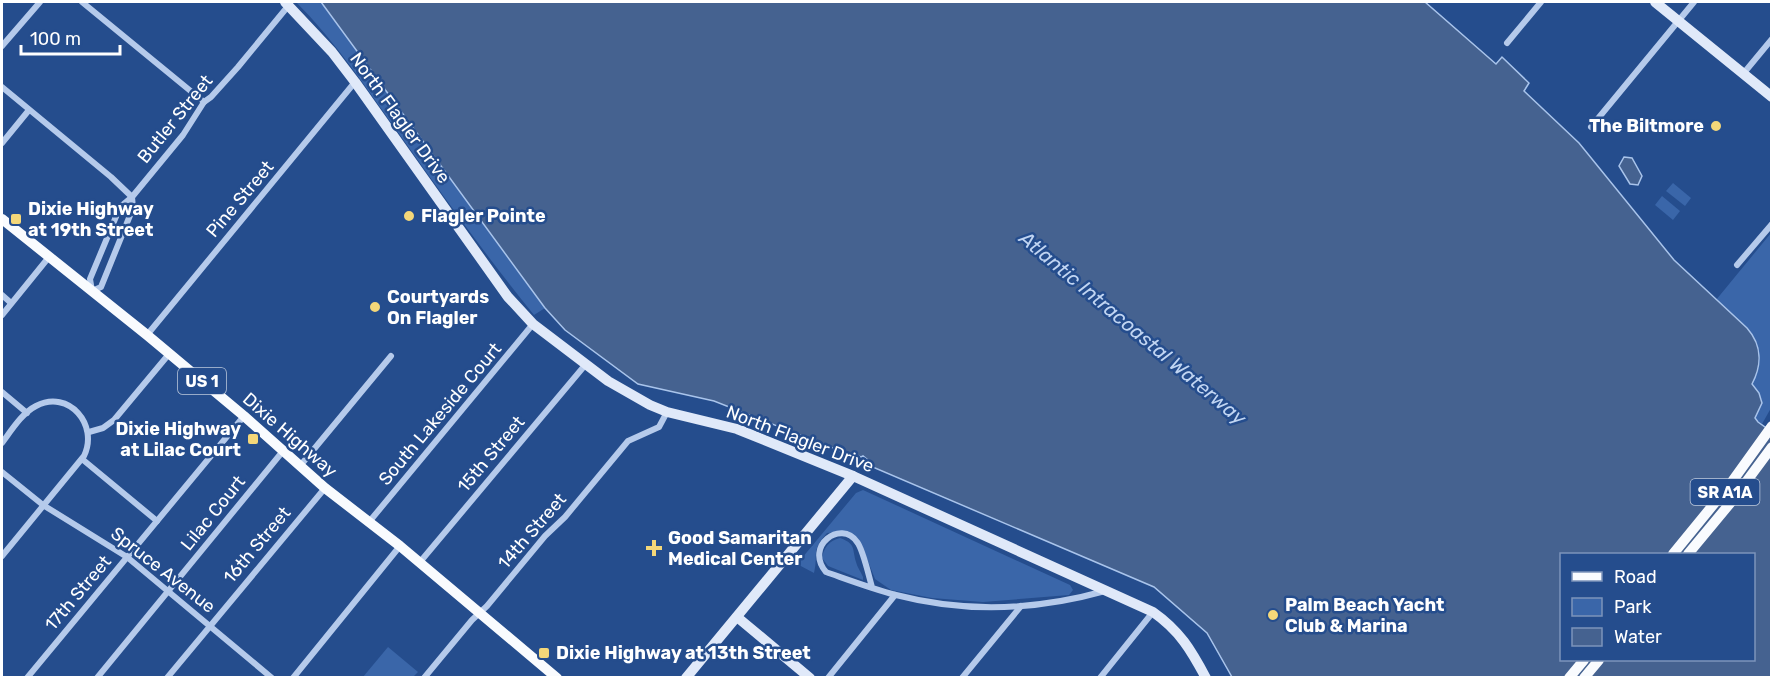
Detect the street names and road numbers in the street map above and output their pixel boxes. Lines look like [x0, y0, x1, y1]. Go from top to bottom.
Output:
street label: North Flagler Drive [345, 48, 455, 188]
street label: Butler Street [133, 70, 217, 168]
street label: Pine Street [202, 156, 278, 242]
street label: South Lakeside Court [374, 338, 506, 490]
road number: US 1 [178, 368, 226, 394]
street label: Dixie Highway [238, 388, 342, 482]
street label: North Flagler Drive [723, 401, 877, 477]
street label: 15th Street [453, 411, 529, 497]
street label: Lilac Court [176, 471, 250, 555]
road number: SR A1A [1690, 479, 1760, 505]
street label: 14th Street [493, 489, 571, 573]
street label: 16th Street [219, 502, 295, 588]
street label: Spruce Avenue [106, 522, 220, 618]
street label: 17th Street [40, 551, 116, 635]

